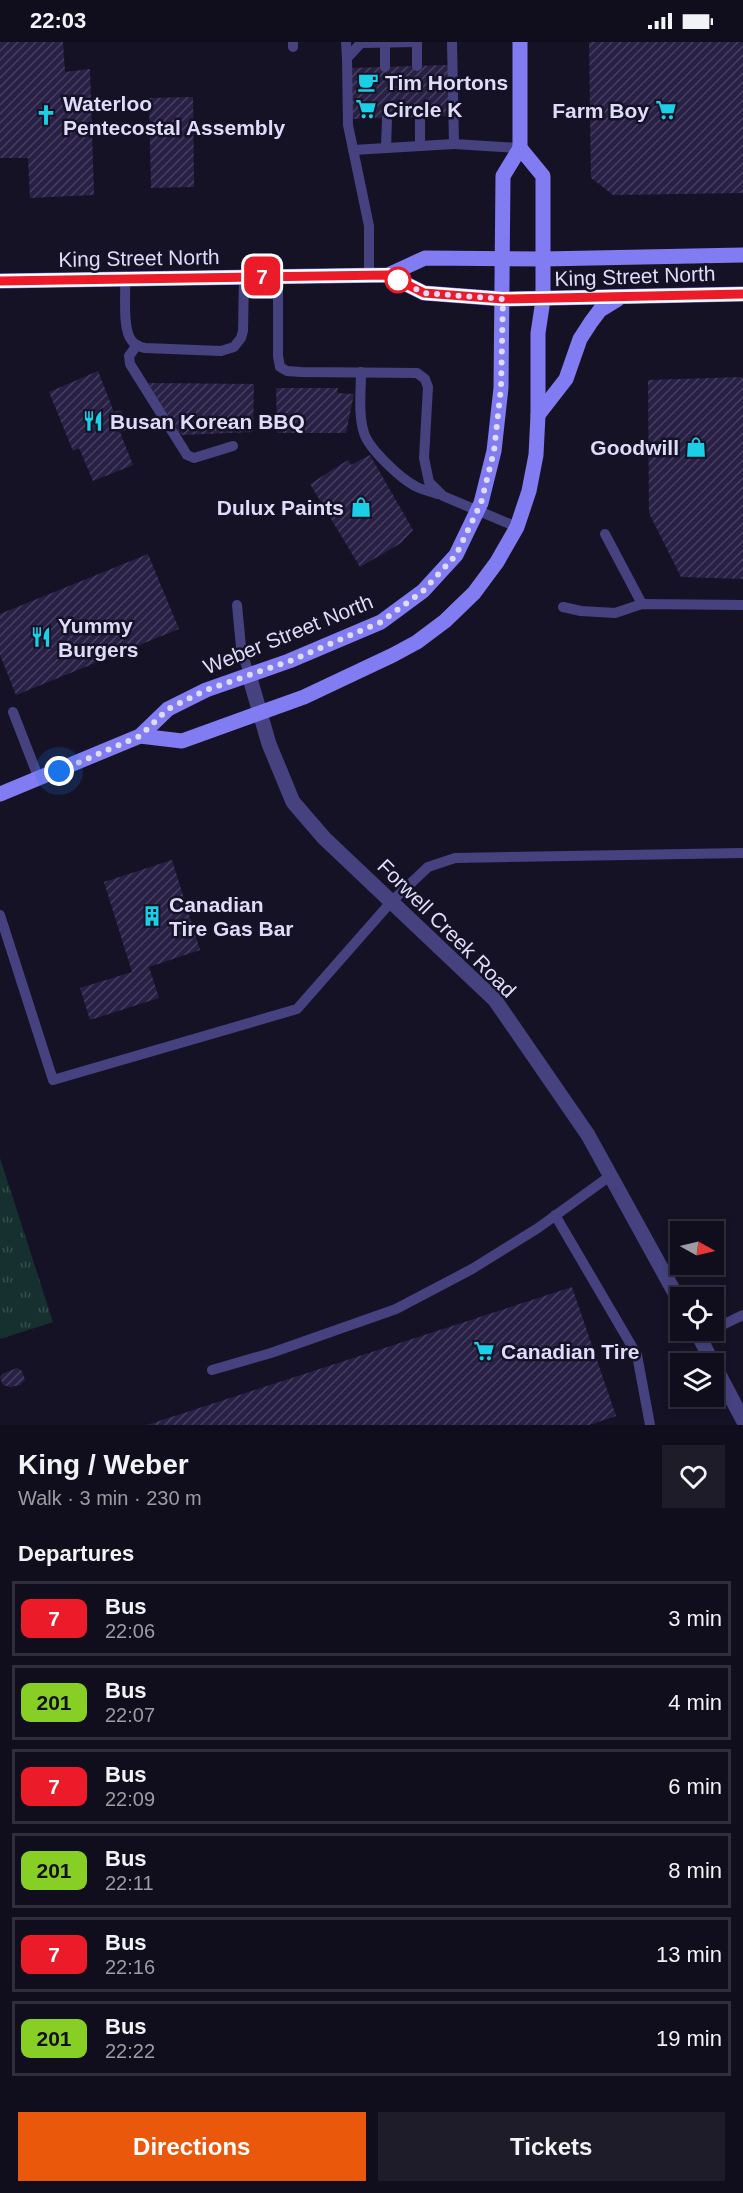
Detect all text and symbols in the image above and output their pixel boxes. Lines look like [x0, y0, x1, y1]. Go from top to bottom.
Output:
text: 22:03 [30, 8, 86, 33]
cafe icon: Tim Hortons [356, 70, 380, 94]
place label: Tim Hortons [385, 71, 508, 94]
place label: Waterloo Pentecostal Assembly [63, 92, 285, 139]
supermarket icon: Circle K [354, 97, 378, 121]
place label: Circle K [383, 98, 462, 121]
supermarket icon: Farm Boy [654, 98, 678, 122]
place label: Farm Boy [552, 99, 649, 122]
church icon: Waterloo Pentecostal Assembly [34, 103, 58, 127]
street label: King Street North [58, 245, 220, 271]
line badge: 7 [242, 256, 282, 296]
street label: King Street North [554, 262, 716, 290]
text: 7 [256, 265, 268, 288]
unlabelled marker [385, 267, 411, 293]
restaurant icon: Busan Korean BBQ [81, 409, 105, 433]
place label: Busan Korean BBQ [110, 410, 305, 433]
shop icon: Goodwill [684, 435, 708, 459]
place label: Goodwill [590, 436, 679, 459]
shop icon: Dulux Paints [349, 495, 373, 519]
place label: Dulux Paints [217, 496, 344, 519]
street label: Weber Street North [200, 590, 376, 678]
place label: Yummy Burgers [58, 614, 139, 661]
restaurant icon: Yummy Burgers [29, 625, 53, 649]
your location [44, 756, 74, 786]
street label: Forwell Creek Road [373, 854, 521, 1002]
place label: Canadian Tire Gas Bar [169, 893, 294, 940]
building icon: Canadian Tire Gas Bar [140, 904, 164, 928]
north arrow [670, 1221, 724, 1275]
map controls [670, 1221, 724, 1407]
button: locate [670, 1287, 724, 1341]
supermarket icon: Canadian Tire [472, 1339, 496, 1363]
place label: Canadian Tire [501, 1340, 640, 1363]
button: layers [670, 1353, 724, 1407]
button: heart [662, 1445, 725, 1508]
text: King / Weber [18, 1449, 189, 1480]
text: Walk · 3 min · 230 m [18, 1487, 202, 1509]
text: Departures [18, 1541, 134, 1566]
text: Bus [105, 1594, 147, 1619]
text: 3 min [668, 1606, 722, 1631]
text: 7 [48, 1607, 60, 1630]
text: 22:06 [105, 1620, 155, 1642]
text: Bus [105, 1678, 147, 1703]
text: 4 min [668, 1690, 722, 1715]
text: 201 [36, 1691, 72, 1714]
text: 22:07 [105, 1704, 155, 1726]
text: Bus [105, 1762, 147, 1787]
text: 6 min [668, 1774, 722, 1799]
text: 7 [48, 1775, 60, 1798]
text: 22:09 [105, 1788, 155, 1810]
text: Bus [105, 1846, 147, 1871]
text: 8 min [668, 1858, 722, 1883]
text: 201 [36, 1859, 72, 1882]
text: 22:11 [105, 1872, 154, 1894]
text: Bus [105, 1930, 147, 1955]
text: 13 min [656, 1942, 722, 1967]
text: 7 [48, 1943, 60, 1966]
text: 22:16 [105, 1956, 155, 1978]
text: Bus [105, 2014, 147, 2039]
text: 19 min [656, 2026, 722, 2051]
text: 201 [36, 2027, 72, 2050]
text: 22:22 [105, 2040, 155, 2062]
button: Directions [18, 2112, 366, 2181]
button: Tickets [378, 2112, 725, 2181]

